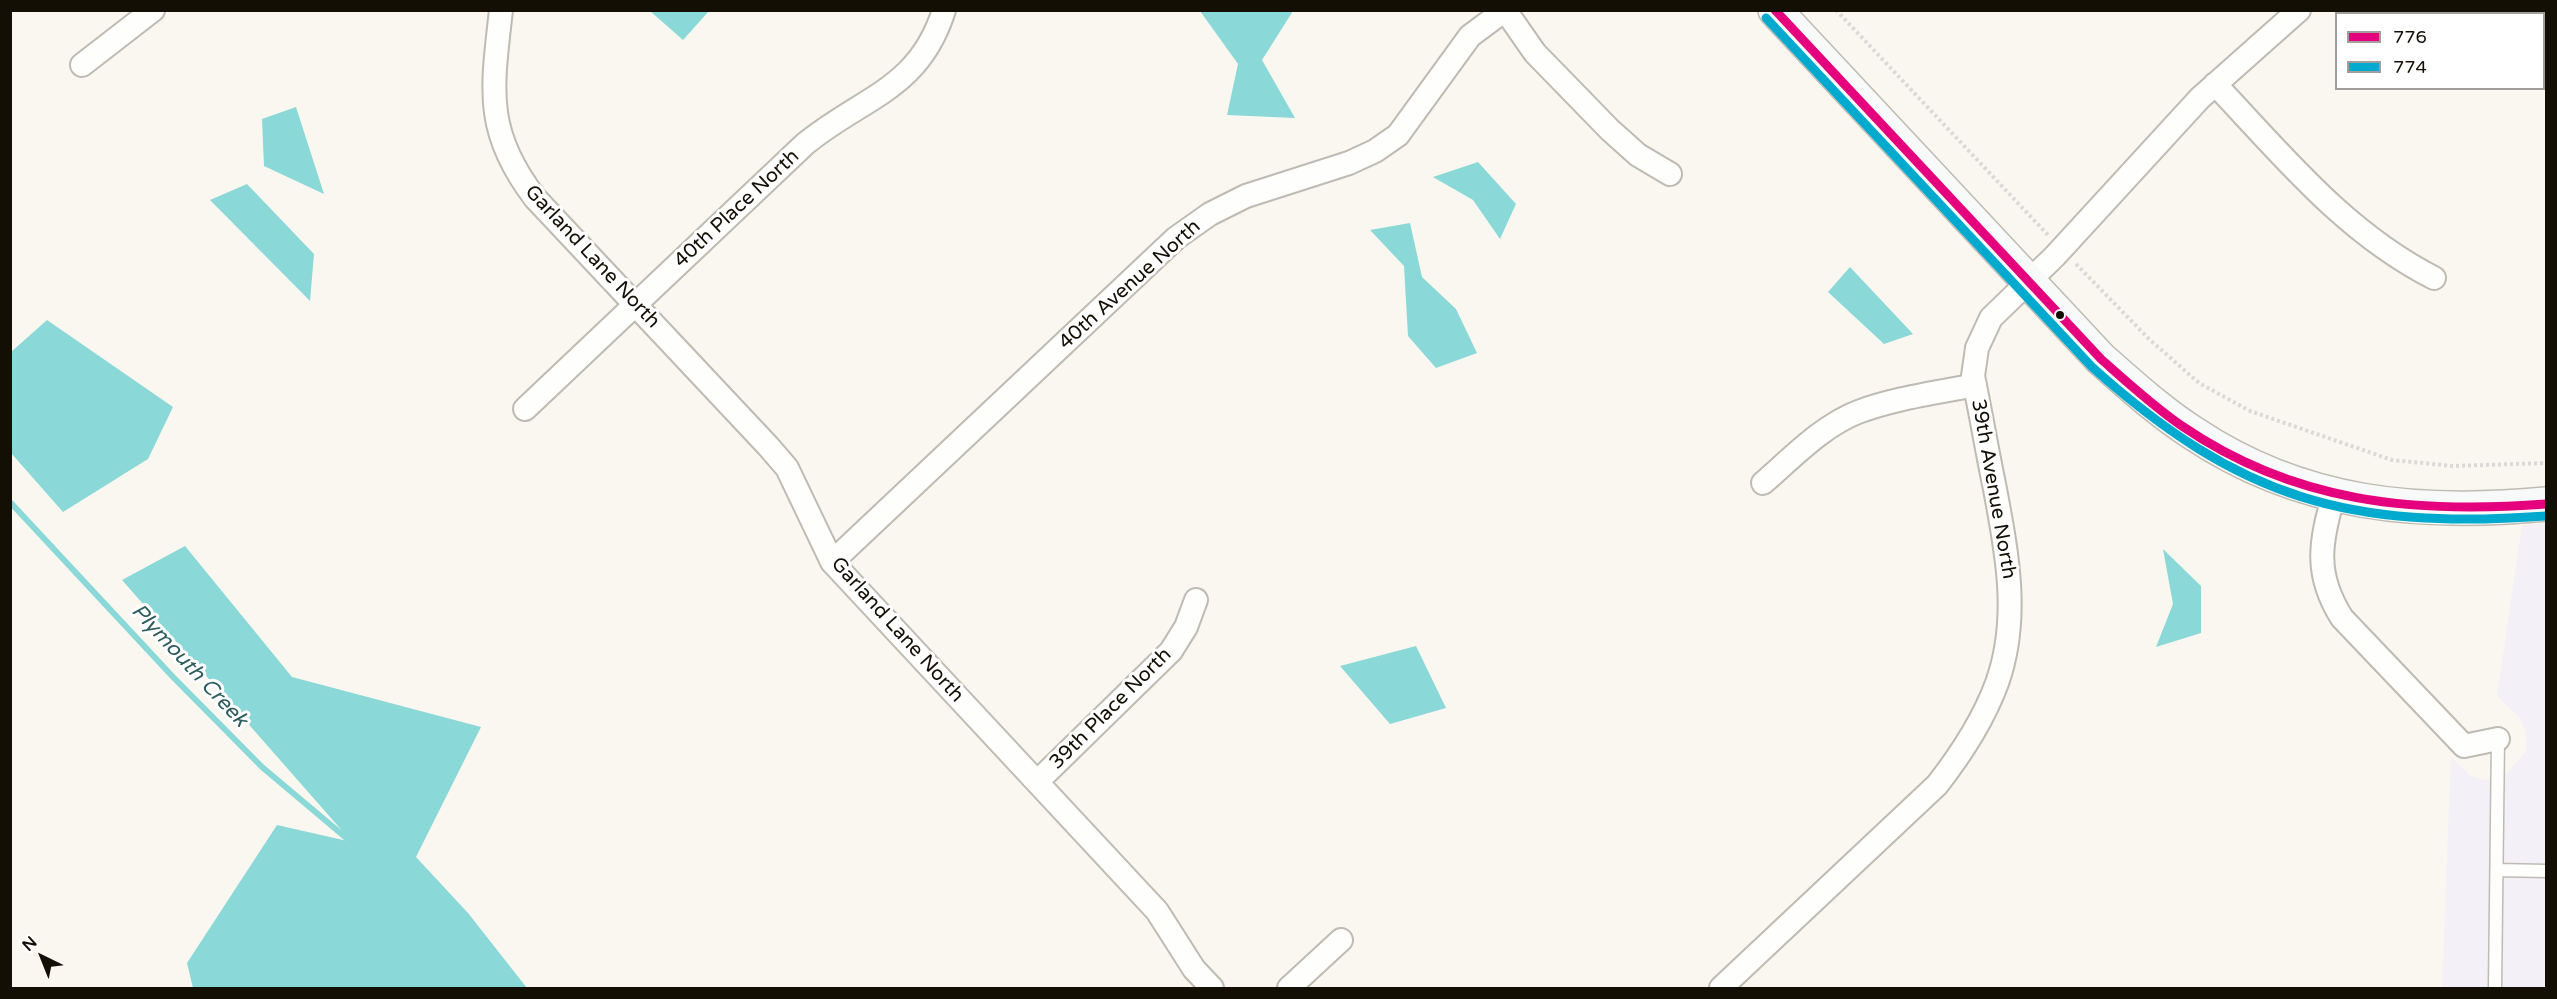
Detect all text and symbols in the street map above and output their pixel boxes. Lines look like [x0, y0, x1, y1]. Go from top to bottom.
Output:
legend [2335, 12, 2545, 90]
text: 776 [2393, 26, 2427, 48]
text: 774 [2393, 56, 2427, 78]
street label: 40th Place North [670, 145, 804, 273]
street label: Garland Lane North [519, 180, 665, 334]
street label: 40th Avenue North [1054, 215, 1206, 355]
unlabelled marker [2054, 309, 2066, 321]
street label: 39th Avenue North [1965, 397, 2021, 581]
street label: Garland Lane North [825, 552, 969, 708]
water label: Plymouth Creek [126, 599, 252, 733]
street label: 39th Place North [1045, 643, 1177, 775]
north arrow [12, 927, 72, 987]
text: N [18, 932, 41, 956]

